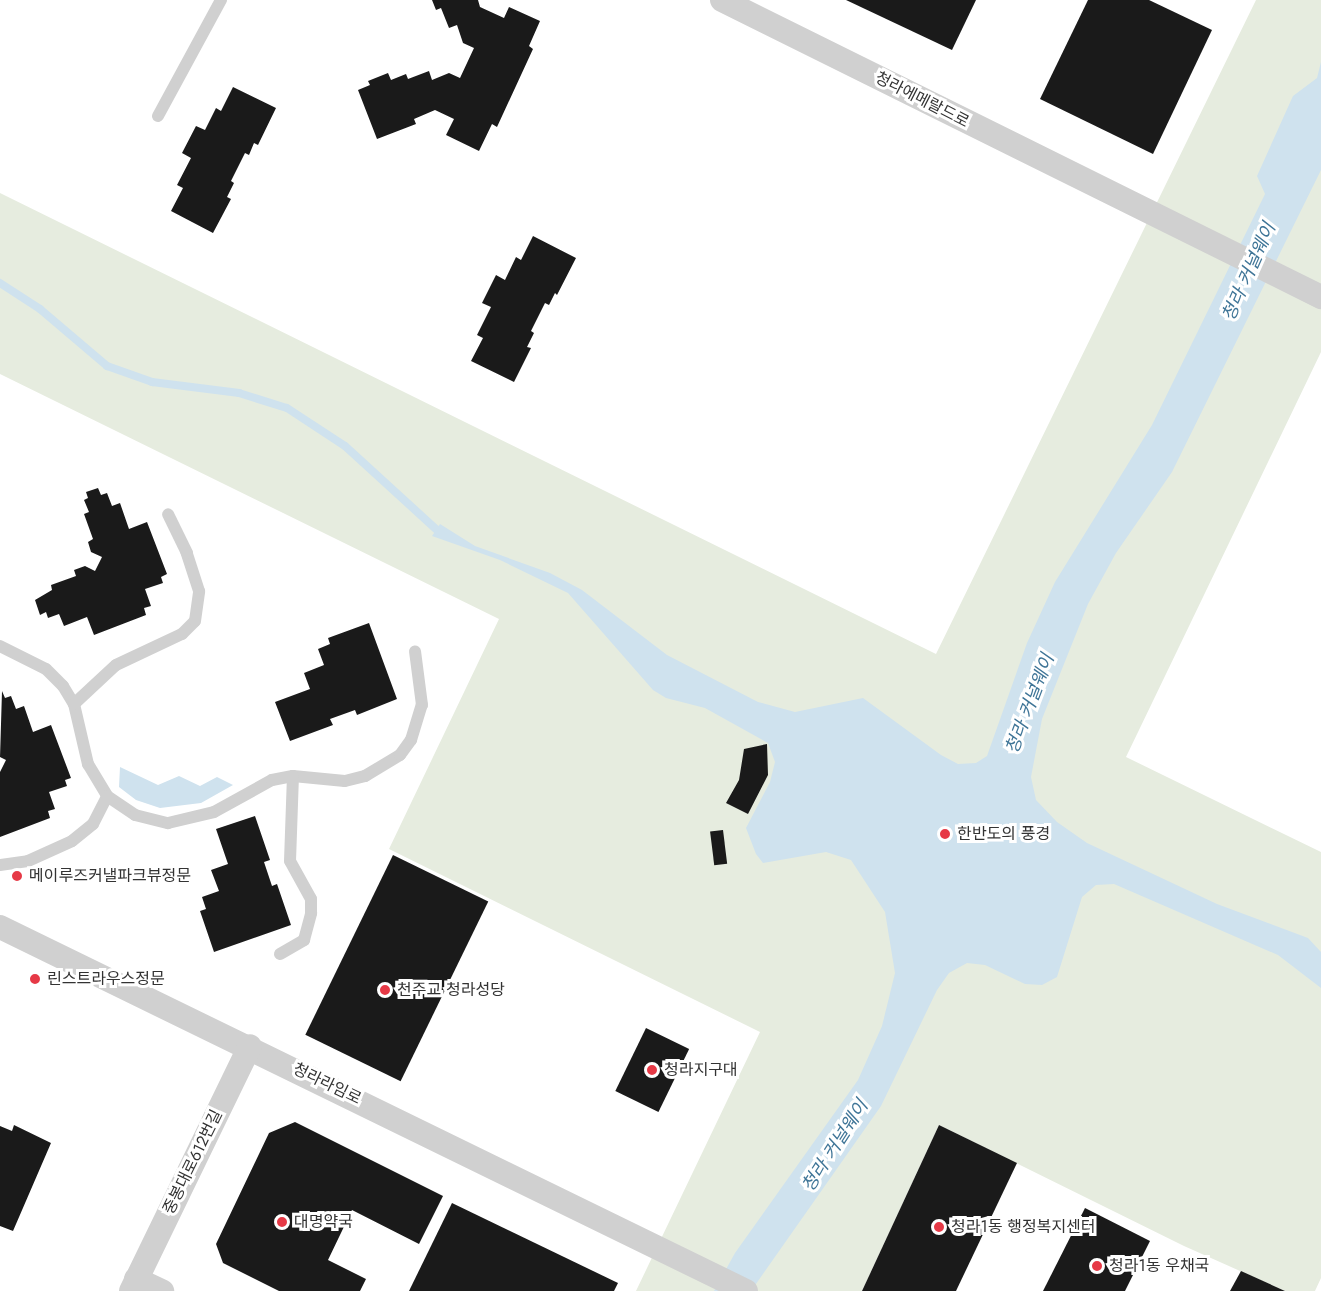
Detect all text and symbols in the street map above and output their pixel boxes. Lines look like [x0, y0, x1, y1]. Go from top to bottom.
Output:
street label: 청라에메랄드로 [872, 68, 972, 132]
water label: 청라 커널웨이 [1218, 220, 1280, 324]
water label: 청라 커널웨이 [1001, 651, 1059, 757]
place label: 한반도의 풍경 [957, 824, 1050, 844]
marker: 한반도의 풍경 [938, 827, 952, 841]
place label: 메이루즈커낼파크뷰정문 [29, 866, 191, 886]
marker: 메이루즈커낼파크뷰정문 [10, 869, 24, 883]
place label: 린스트라우스정문 [47, 969, 165, 989]
marker: 린스트라우스정문 [28, 972, 42, 986]
place label: 천주교 청라성당 [397, 980, 505, 1000]
marker: 천주교 청라성당 [378, 983, 392, 997]
street label: 청라라임로 [290, 1059, 364, 1109]
place label: 청라지구대 [664, 1060, 738, 1080]
marker: 청라지구대 [645, 1063, 659, 1077]
water label: 청라 커널웨이 [797, 1096, 873, 1196]
street label: 중봉대로612번길 [159, 1107, 227, 1217]
place label: 대명약국 [294, 1212, 353, 1232]
marker: 대명약국 [275, 1215, 289, 1229]
place label: 청라1동 행정복지센터 [951, 1217, 1095, 1237]
marker: 청라1동 행정복지센터 [932, 1220, 946, 1234]
place label: 청라1동 우채국 [1109, 1256, 1209, 1276]
marker: 청라1동 우채국 [1090, 1259, 1104, 1273]

